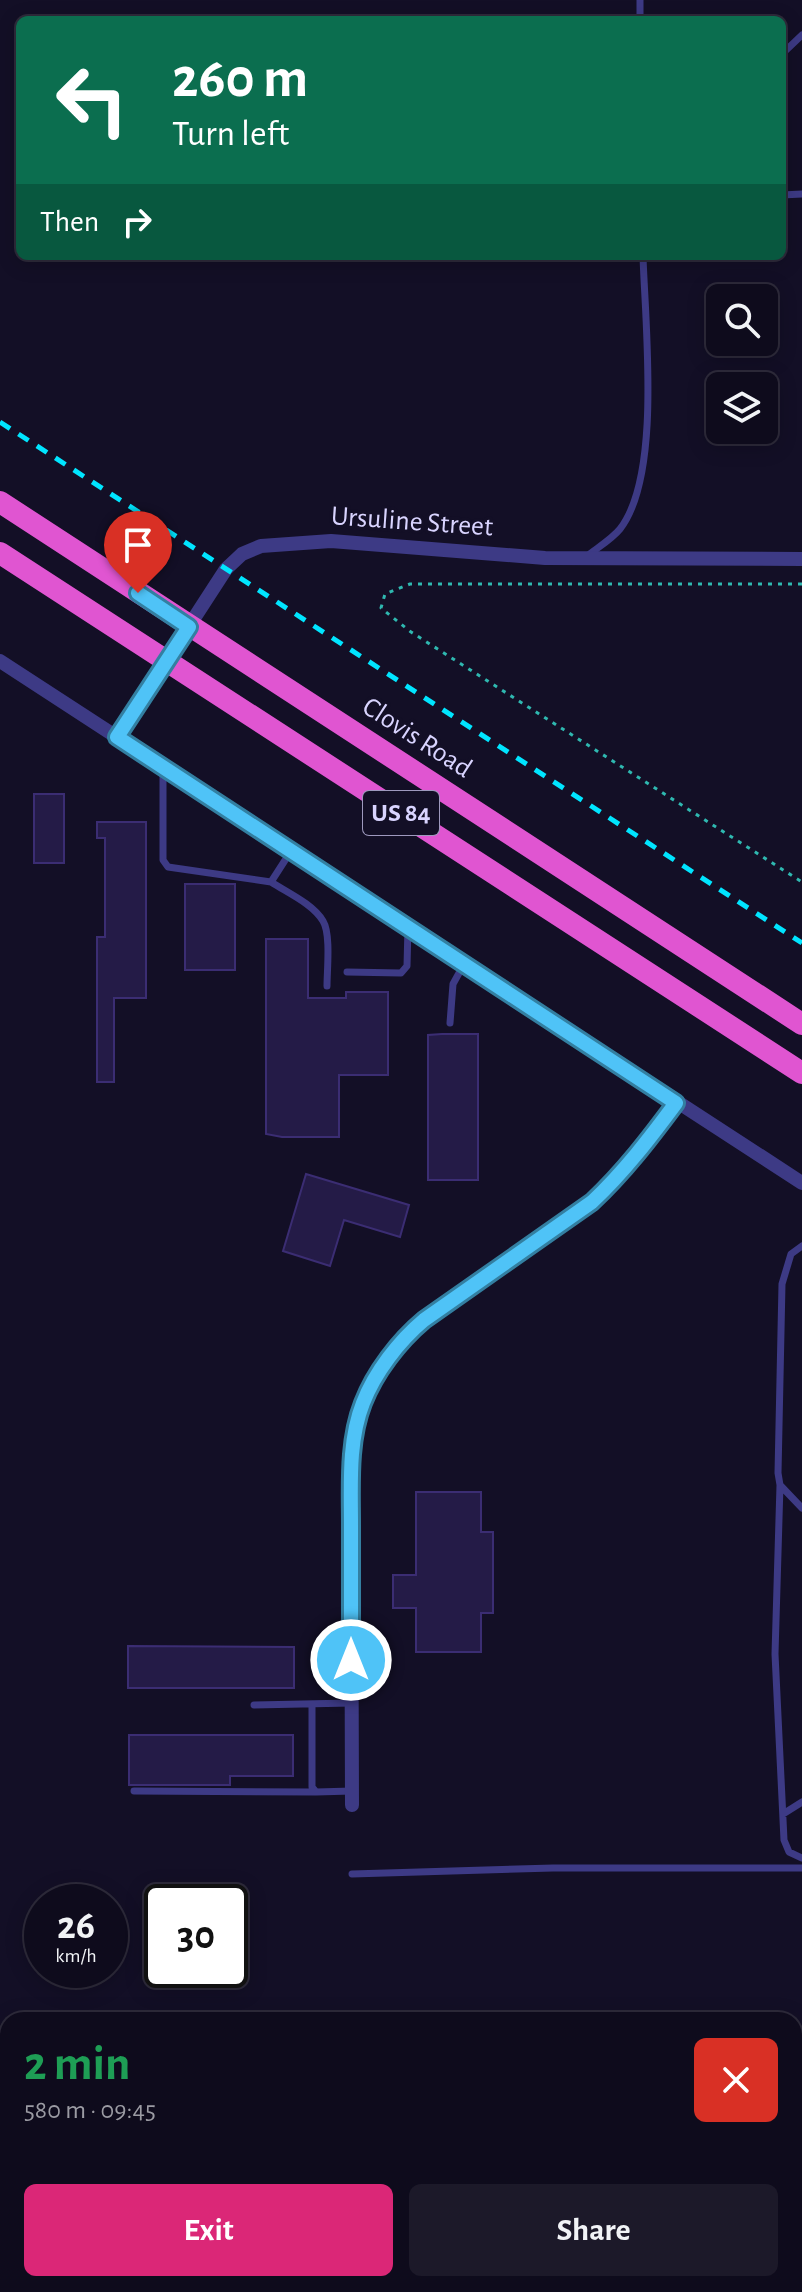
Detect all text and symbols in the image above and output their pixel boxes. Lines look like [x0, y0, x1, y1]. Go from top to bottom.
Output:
icon: left [40, 48, 144, 152]
text: 260 m [172, 51, 308, 107]
text: Turn left [172, 116, 289, 152]
icon: right [115, 200, 159, 244]
text: Then [40, 207, 99, 237]
map controls [706, 284, 778, 444]
button: search [706, 284, 778, 356]
button: layers [706, 372, 778, 444]
street label: Ursuline Street [330, 502, 494, 542]
pin [104, 511, 172, 593]
icon: arrive [116, 523, 160, 567]
street label: Clovis Road [357, 692, 477, 784]
road number: US 84 [363, 791, 439, 835]
position arrow [309, 1618, 393, 1702]
speed limit sign: 30 [144, 1884, 248, 1988]
text: 26 [57, 1906, 95, 1946]
text: km/h [55, 1946, 97, 1966]
button: close [694, 2038, 778, 2122]
text: 2 min [24, 2041, 131, 2089]
text: 580 m · 09:45 [24, 2097, 156, 2123]
button: Exit [24, 2184, 393, 2276]
button: Share [409, 2184, 778, 2276]

